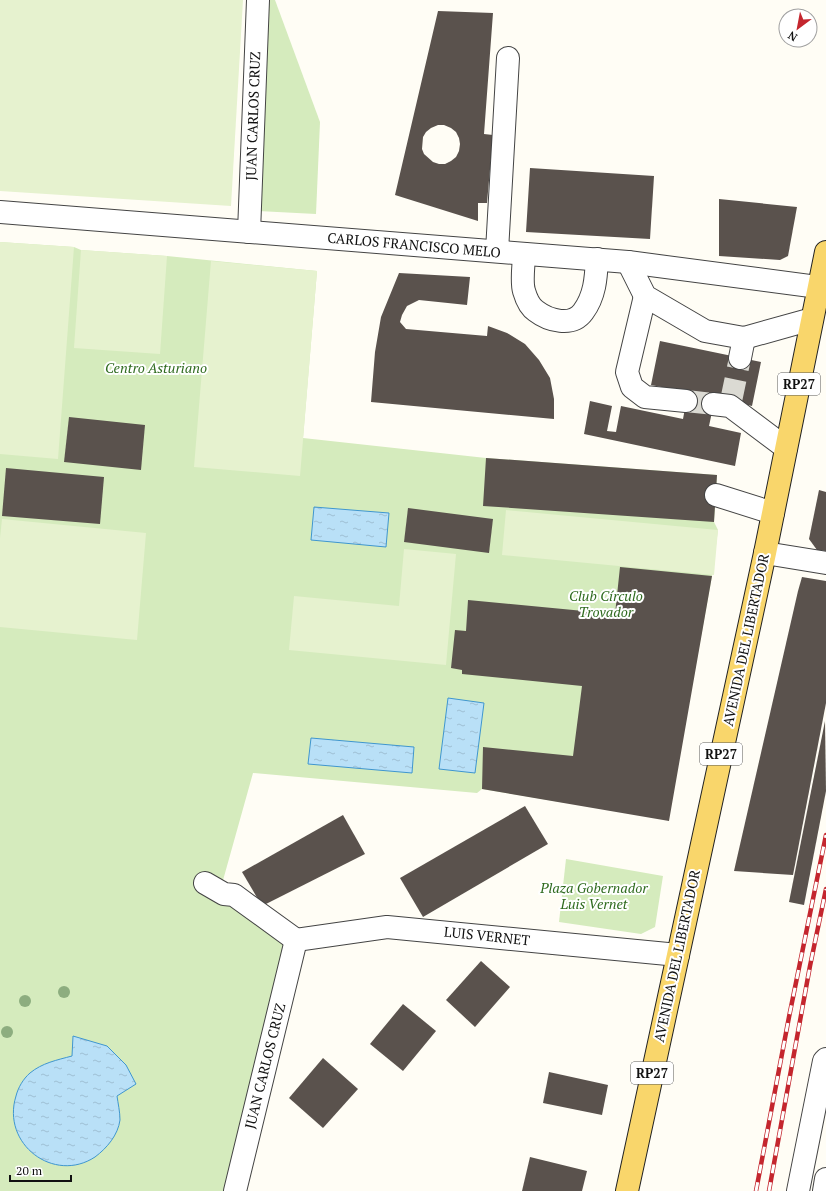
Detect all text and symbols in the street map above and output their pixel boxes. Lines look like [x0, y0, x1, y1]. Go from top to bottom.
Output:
north arrow [778, 8, 818, 48]
text: N [785, 28, 800, 45]
street label: JUAN CARLOS CRUZ [241, 51, 264, 181]
street label: CARLOS FRANCISCO MELO [327, 227, 502, 262]
park label: Centro Asturiano [105, 358, 207, 377]
road number: RP27 [778, 373, 820, 395]
street label: AVENIDA DEL LIBERTADOR [718, 552, 773, 728]
park label: Club Círculo Trovador [569, 586, 643, 621]
road number: RP27 [700, 743, 742, 765]
street label: AVENIDA DEL LIBERTADOR [649, 868, 704, 1044]
park label: Plaza Gobernador Luis Vernet [539, 878, 648, 913]
street label: LUIS VERNET [443, 922, 531, 949]
street label: JUAN CARLOS CRUZ [240, 1001, 289, 1131]
road number: RP27 [631, 1062, 673, 1084]
scale bar [10, 1157, 71, 1183]
text: 20 m [16, 1163, 43, 1178]

